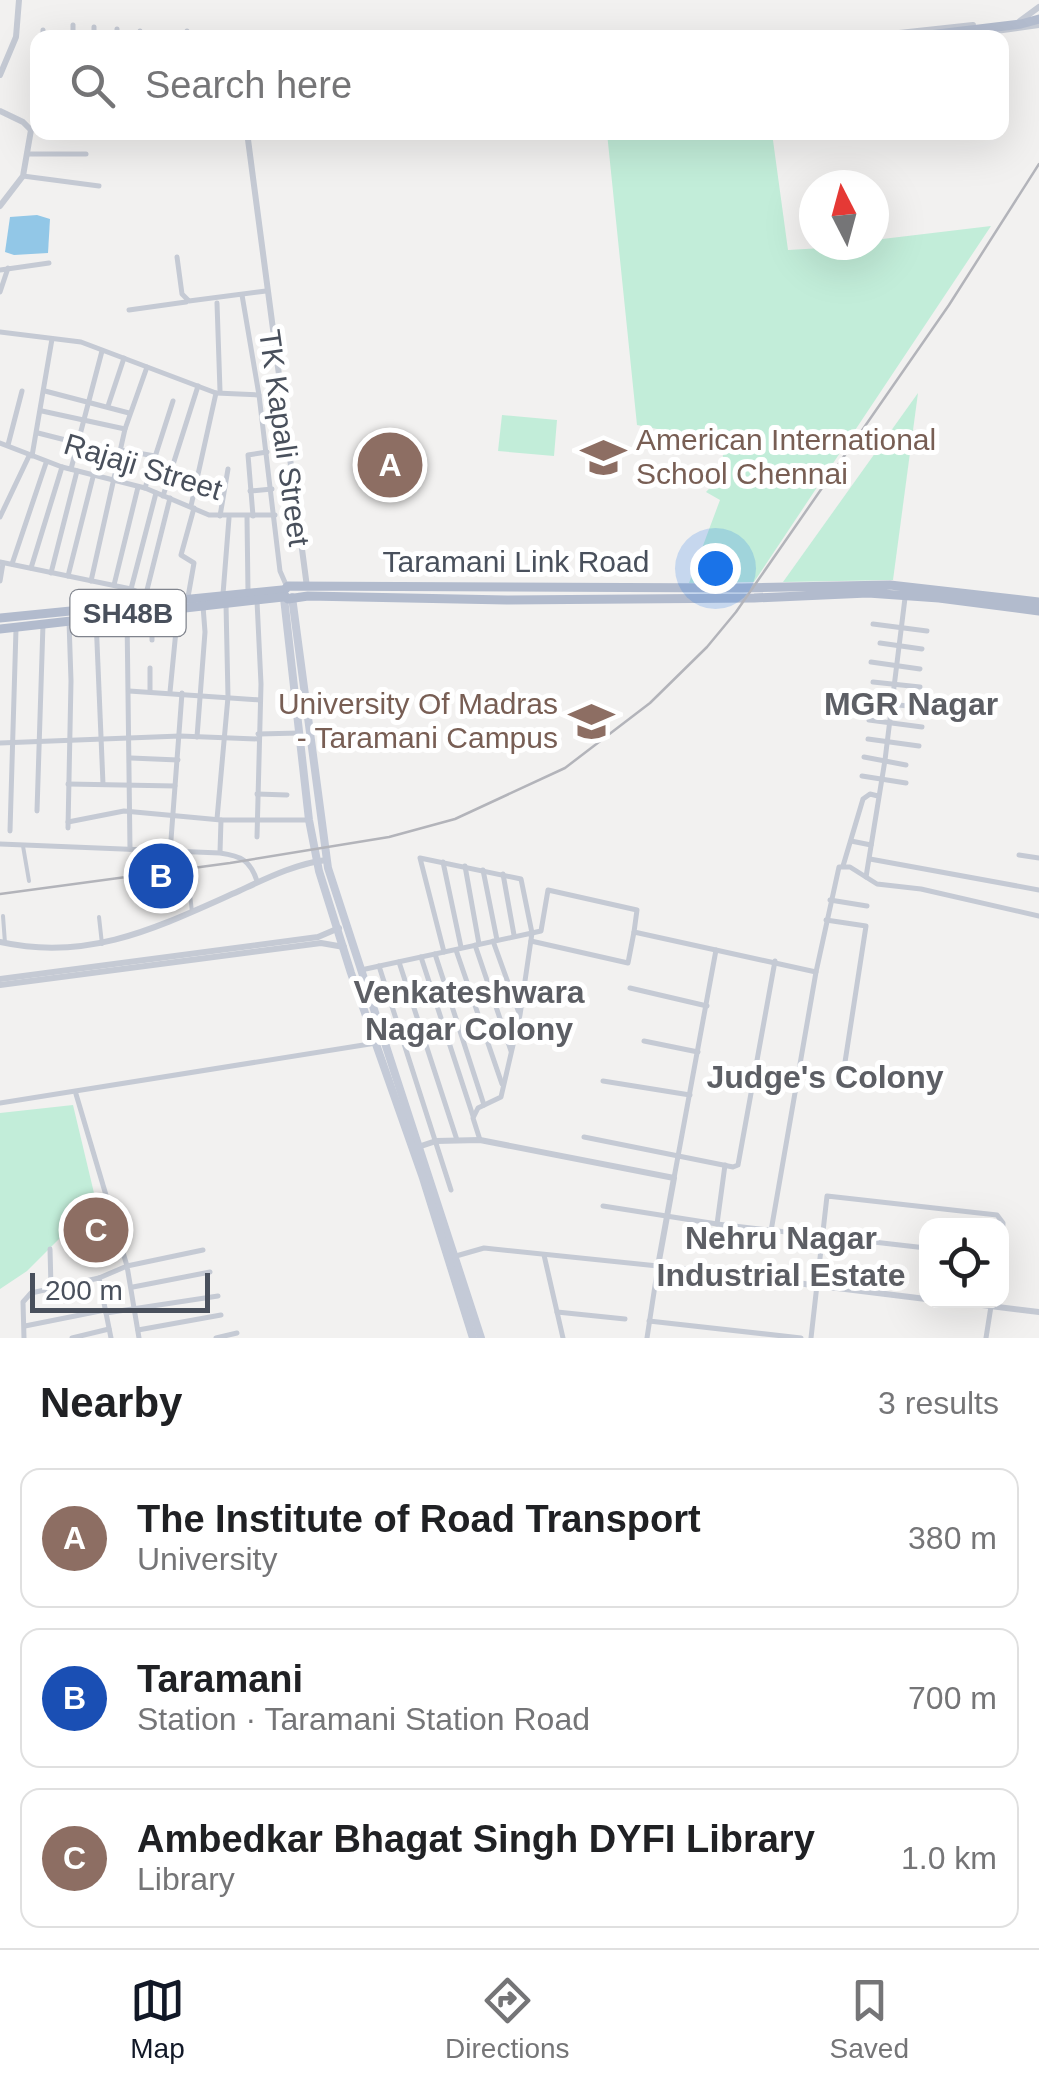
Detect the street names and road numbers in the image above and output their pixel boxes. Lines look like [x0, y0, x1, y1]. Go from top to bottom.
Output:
street label: TK Kapali Street [253, 327, 316, 549]
street label: Rajaji Street [60, 427, 227, 506]
street label: Taramani Link Road [383, 545, 649, 578]
road number: SH48B [70, 590, 186, 636]

